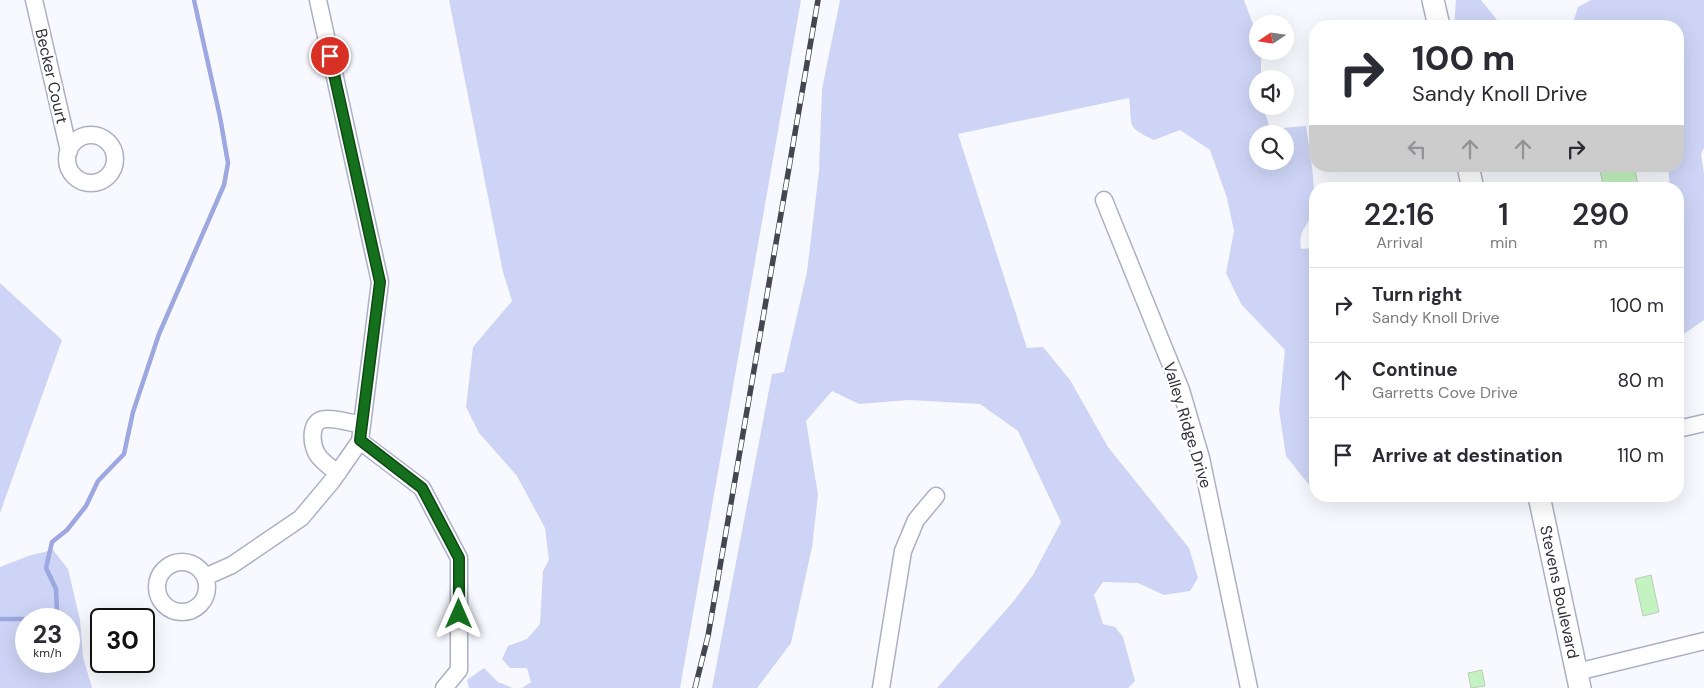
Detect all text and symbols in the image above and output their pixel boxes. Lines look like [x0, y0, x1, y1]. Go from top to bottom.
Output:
north arrow [1249, 15, 1294, 60]
map controls [1249, 15, 1294, 170]
street label: Becker Court [30, 27, 73, 126]
pin [309, 35, 351, 77]
text: 100 m [1412, 35, 1515, 81]
icon: right [1329, 40, 1394, 105]
icon: arrive [316, 42, 344, 70]
button: sound [1249, 70, 1294, 115]
text: Sandy Knoll Drive [1412, 79, 1588, 108]
button: search [1249, 125, 1294, 170]
icon: left [1403, 135, 1431, 163]
icon: ahead [1456, 135, 1484, 163]
icon: ahead [1509, 135, 1537, 163]
icon: right [1562, 135, 1590, 163]
text: 22:16 [1364, 195, 1435, 234]
text: 1 [1498, 195, 1509, 234]
text: 290 [1572, 195, 1629, 234]
text: Arrival [1376, 232, 1423, 253]
text: min [1490, 232, 1517, 253]
text: m [1593, 232, 1608, 253]
text: Turn right [1372, 282, 1462, 307]
icon: right [1329, 291, 1357, 319]
text: 100 m [1610, 293, 1664, 318]
text: Sandy Knoll Drive [1372, 307, 1500, 328]
text: Continue [1372, 357, 1458, 382]
street label: Valley Ridge Drive [1158, 360, 1217, 491]
icon: ahead [1329, 366, 1357, 394]
text: 80 m [1617, 368, 1664, 393]
text: Garretts Cove Drive [1372, 382, 1518, 403]
icon: arrive [1329, 441, 1357, 469]
text: Arrive at destination [1372, 443, 1563, 468]
text: 110 m [1617, 443, 1664, 468]
street label: Stevens Boulevard [1535, 524, 1584, 661]
position arrow [432, 587, 484, 639]
speed limit sign: 30 [90, 608, 155, 673]
text: 23 [33, 618, 62, 651]
text: km/h [33, 645, 62, 661]

